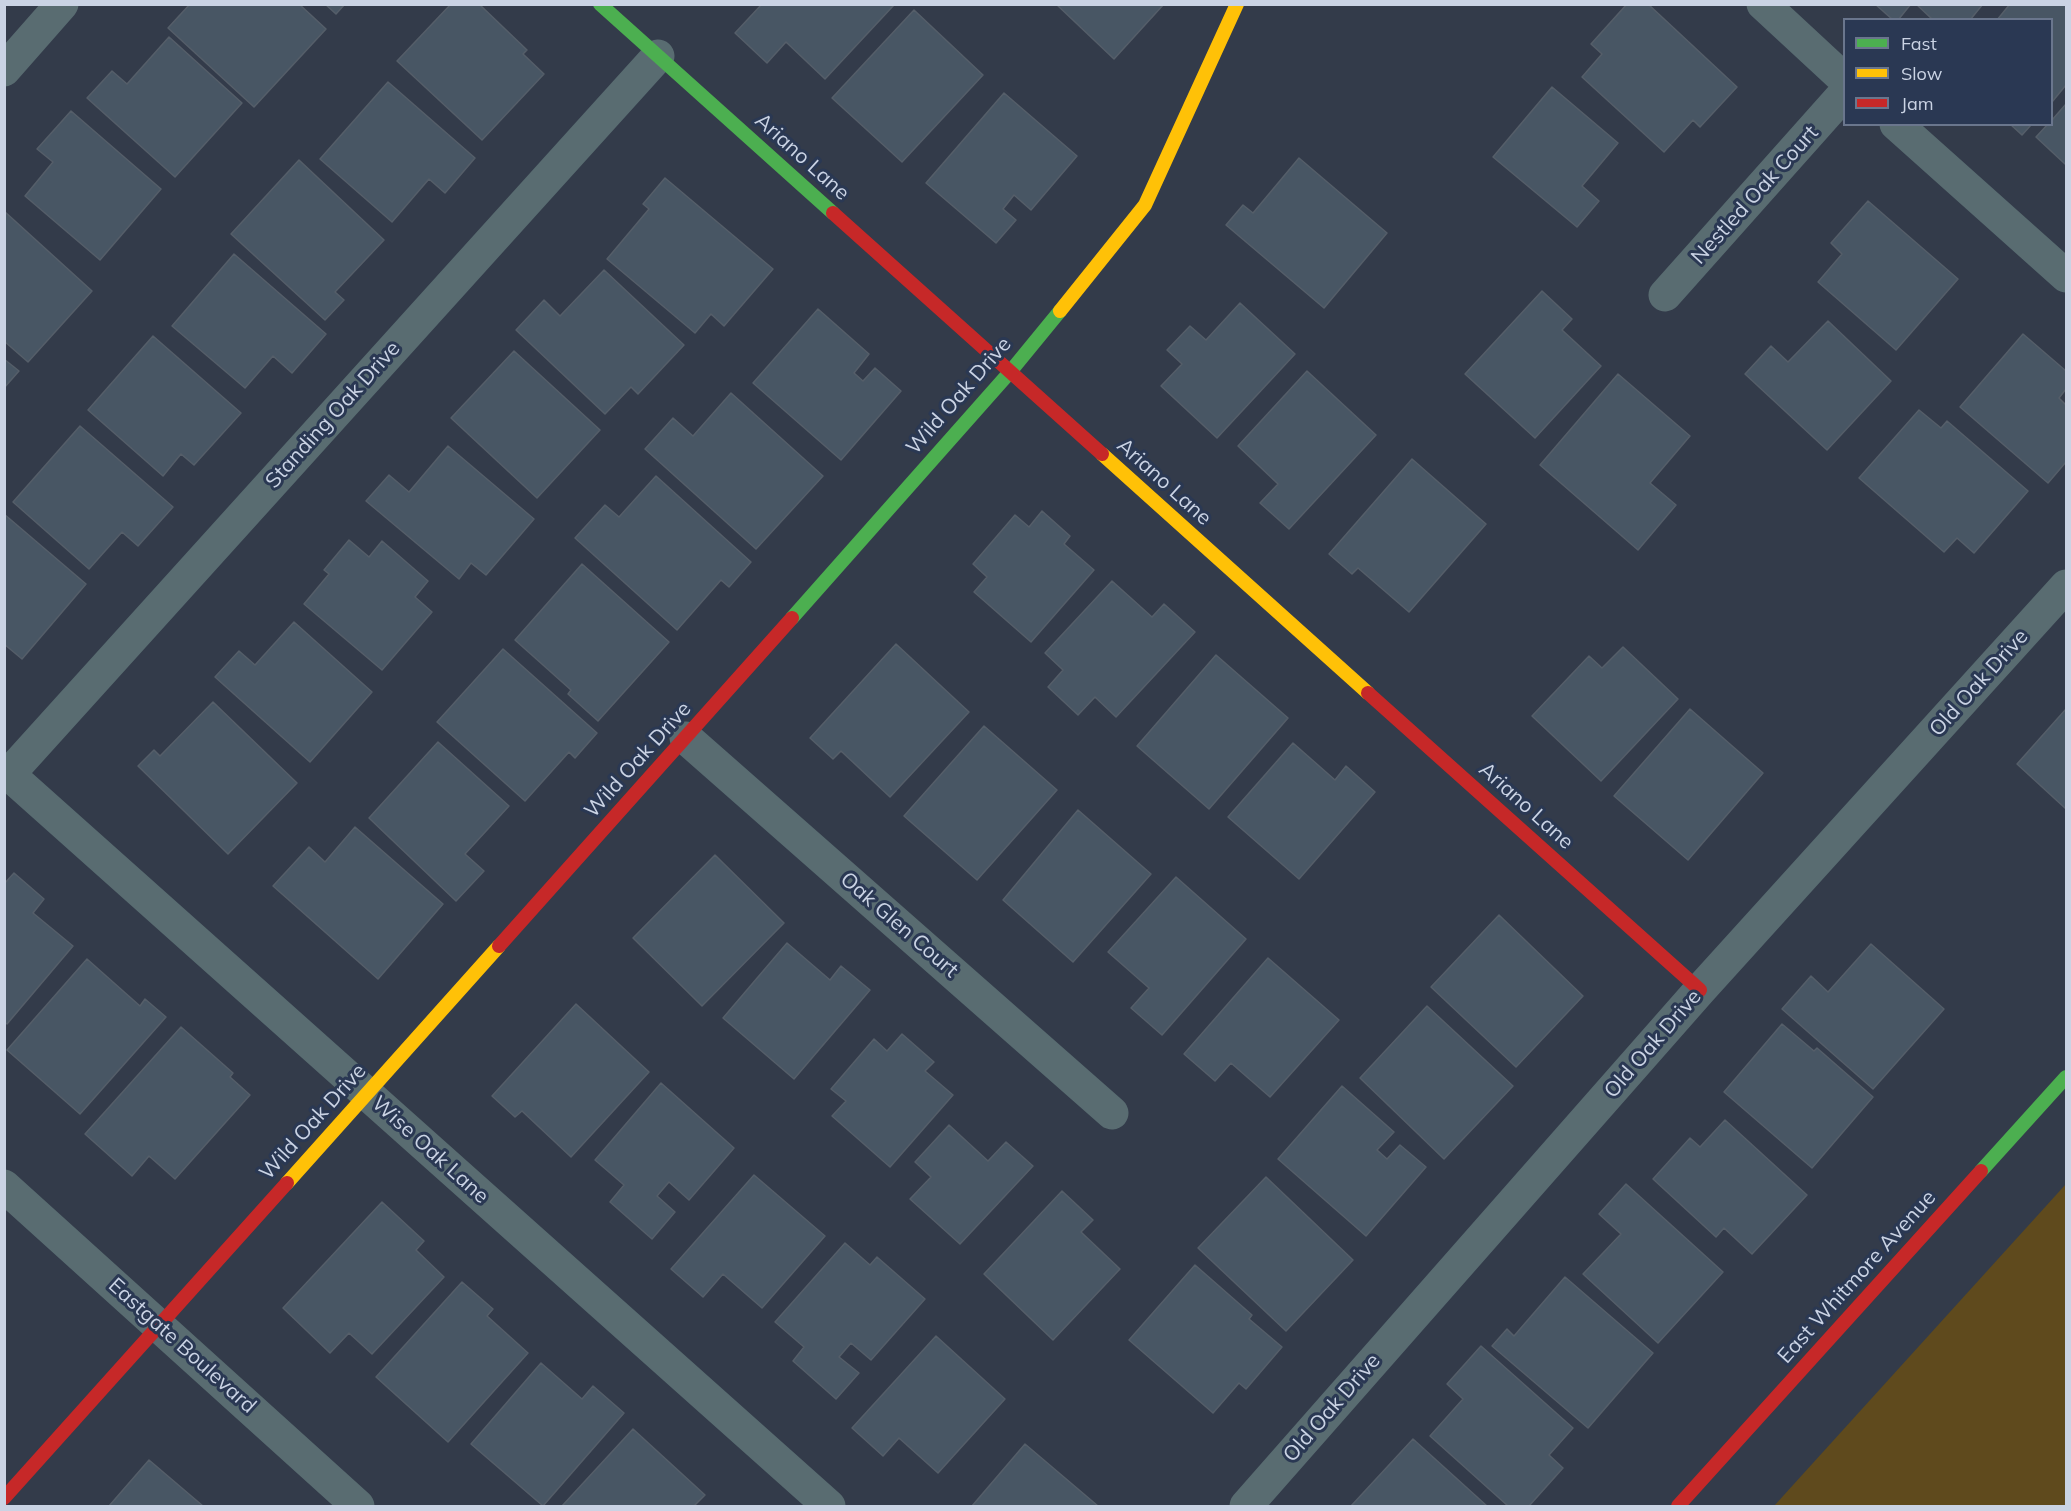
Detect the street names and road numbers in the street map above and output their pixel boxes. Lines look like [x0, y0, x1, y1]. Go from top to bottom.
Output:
street label: Ariano Lane [750, 108, 854, 206]
street label: Nestled Oak Court [1686, 121, 1824, 269]
street label: Wild Oak Drive [901, 332, 1017, 460]
street label: Standing Oak Drive [260, 336, 406, 494]
street label: Ariano Lane [1112, 433, 1216, 531]
street label: Old Oak Drive [1924, 624, 2034, 742]
street label: Wild Oak Drive [579, 697, 697, 823]
street label: Ariano Lane [1474, 757, 1578, 855]
street label: Oak Glen Court [835, 867, 963, 983]
street label: Old Oak Drive [1599, 985, 1707, 1103]
street label: Wild Oak Drive [254, 1059, 372, 1185]
street label: Wise Oak Lane [366, 1091, 494, 1209]
street label: East Whitmore Avenue [1773, 1185, 1941, 1369]
street label: Eastgate Boulevard [103, 1273, 261, 1419]
street label: Old Oak Drive [1278, 1349, 1386, 1467]

